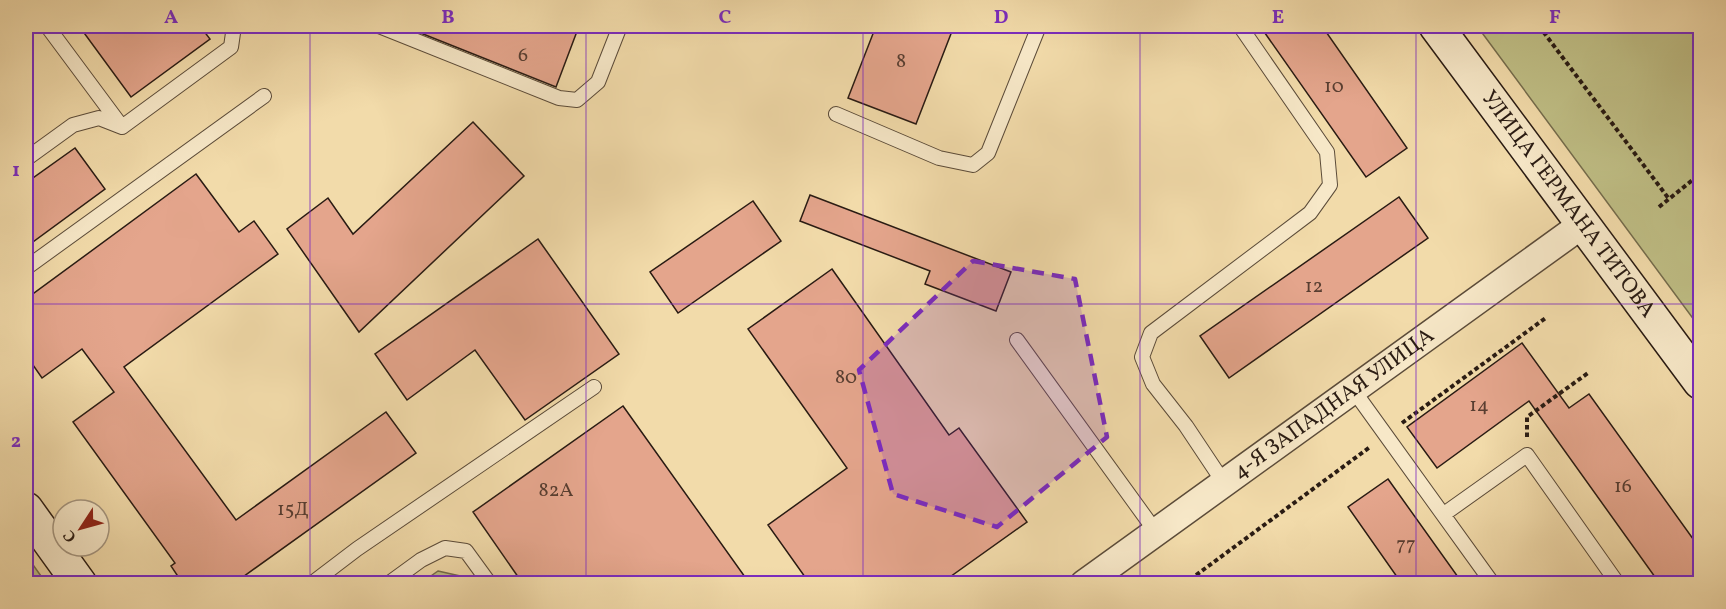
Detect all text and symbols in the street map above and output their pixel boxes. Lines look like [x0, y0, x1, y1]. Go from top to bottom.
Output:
text: A [164, 4, 178, 32]
text: B [441, 4, 455, 32]
text: C [719, 4, 732, 32]
text: D [994, 4, 1008, 32]
text: E [1272, 4, 1284, 32]
text: F [1549, 4, 1561, 32]
house number: 6 [518, 42, 528, 70]
house number: 8 [896, 48, 906, 76]
house number: 10 [1324, 73, 1344, 101]
street label: УЛИЦА ГЕРМАНА ТИТОВА [1474, 84, 1663, 324]
text: 1 [12, 157, 20, 185]
house number: 12 [1305, 273, 1323, 301]
street label: 4-Я ЗАПАДНАЯ УЛИЦА [1227, 320, 1441, 487]
house number: 80 [835, 364, 857, 392]
house number: 14 [1469, 392, 1489, 420]
text: 2 [11, 428, 21, 456]
house number: 16 [1614, 473, 1632, 501]
house number: 82А [539, 477, 573, 505]
house number: 15Д [277, 496, 309, 524]
north arrow [51, 498, 111, 558]
text: С [59, 525, 82, 546]
house number: 77 [1396, 531, 1416, 559]

